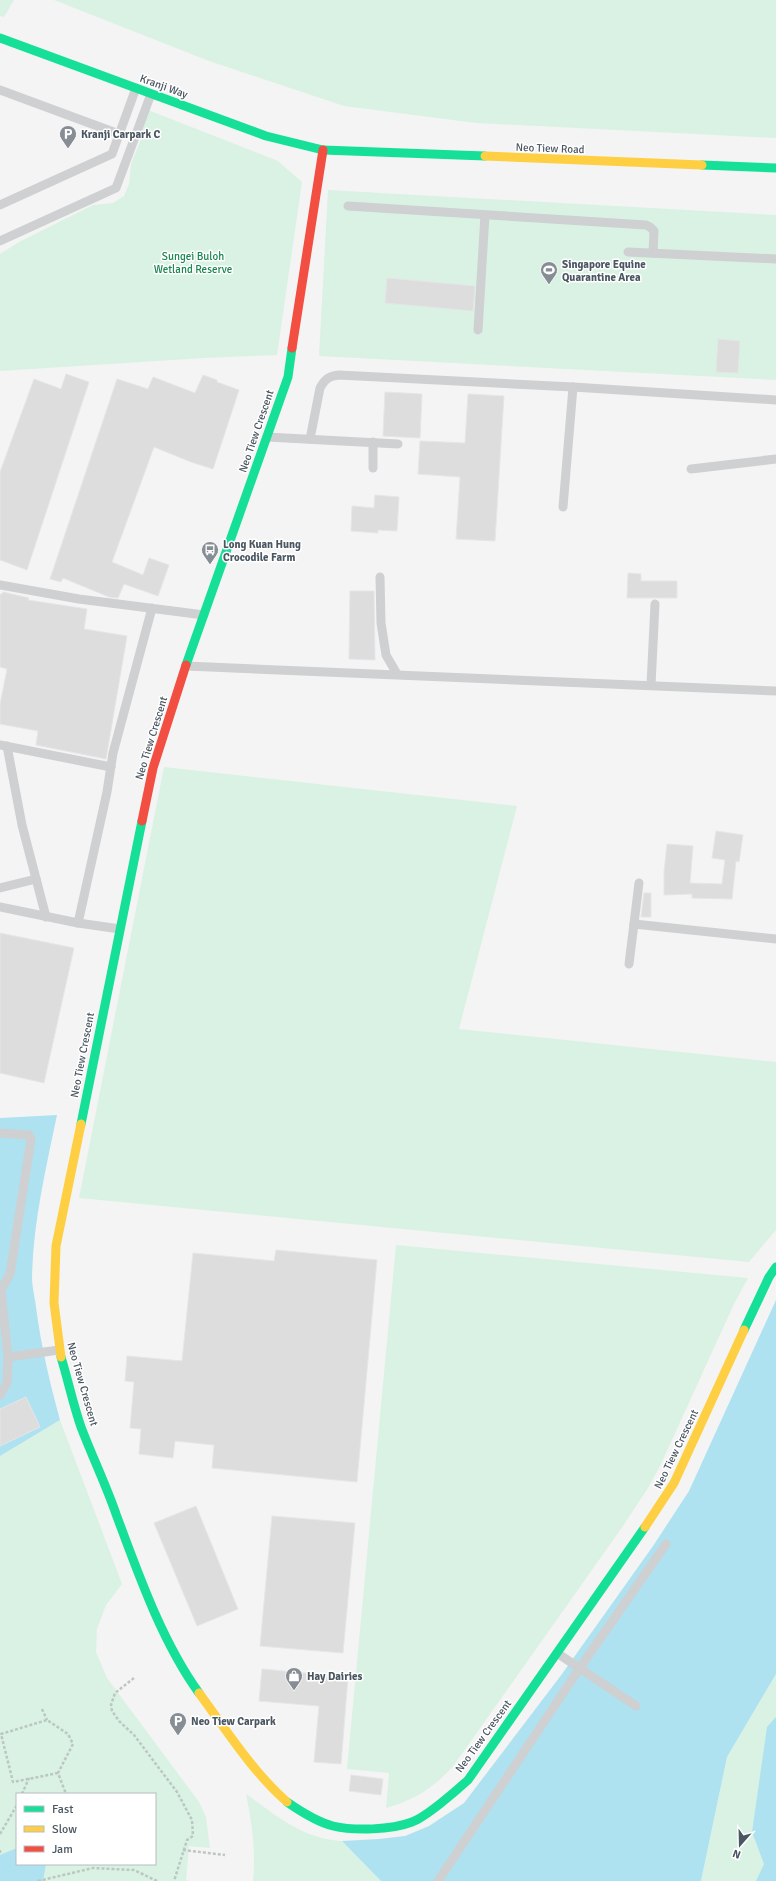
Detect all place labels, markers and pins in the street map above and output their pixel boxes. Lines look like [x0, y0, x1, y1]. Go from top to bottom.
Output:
parking icon: Kranji Carpark C [58, 124, 78, 149]
place label: Kranji Carpark C [81, 128, 161, 141]
place label: Singapore Equine Quarantine Area [562, 258, 646, 284]
sports icon: Singapore Equine Quarantine Area [539, 260, 559, 285]
place label: Long Kuan Hung Crocodile Farm [223, 538, 301, 564]
bus stop icon: Long Kuan Hung Crocodile Farm [200, 540, 220, 565]
shop icon: Hay Dairies [284, 1666, 304, 1691]
place label: Hay Dairies [307, 1670, 362, 1683]
parking icon: Neo Tiew Carpark [168, 1711, 188, 1736]
place label: Neo Tiew Carpark [191, 1715, 276, 1728]

